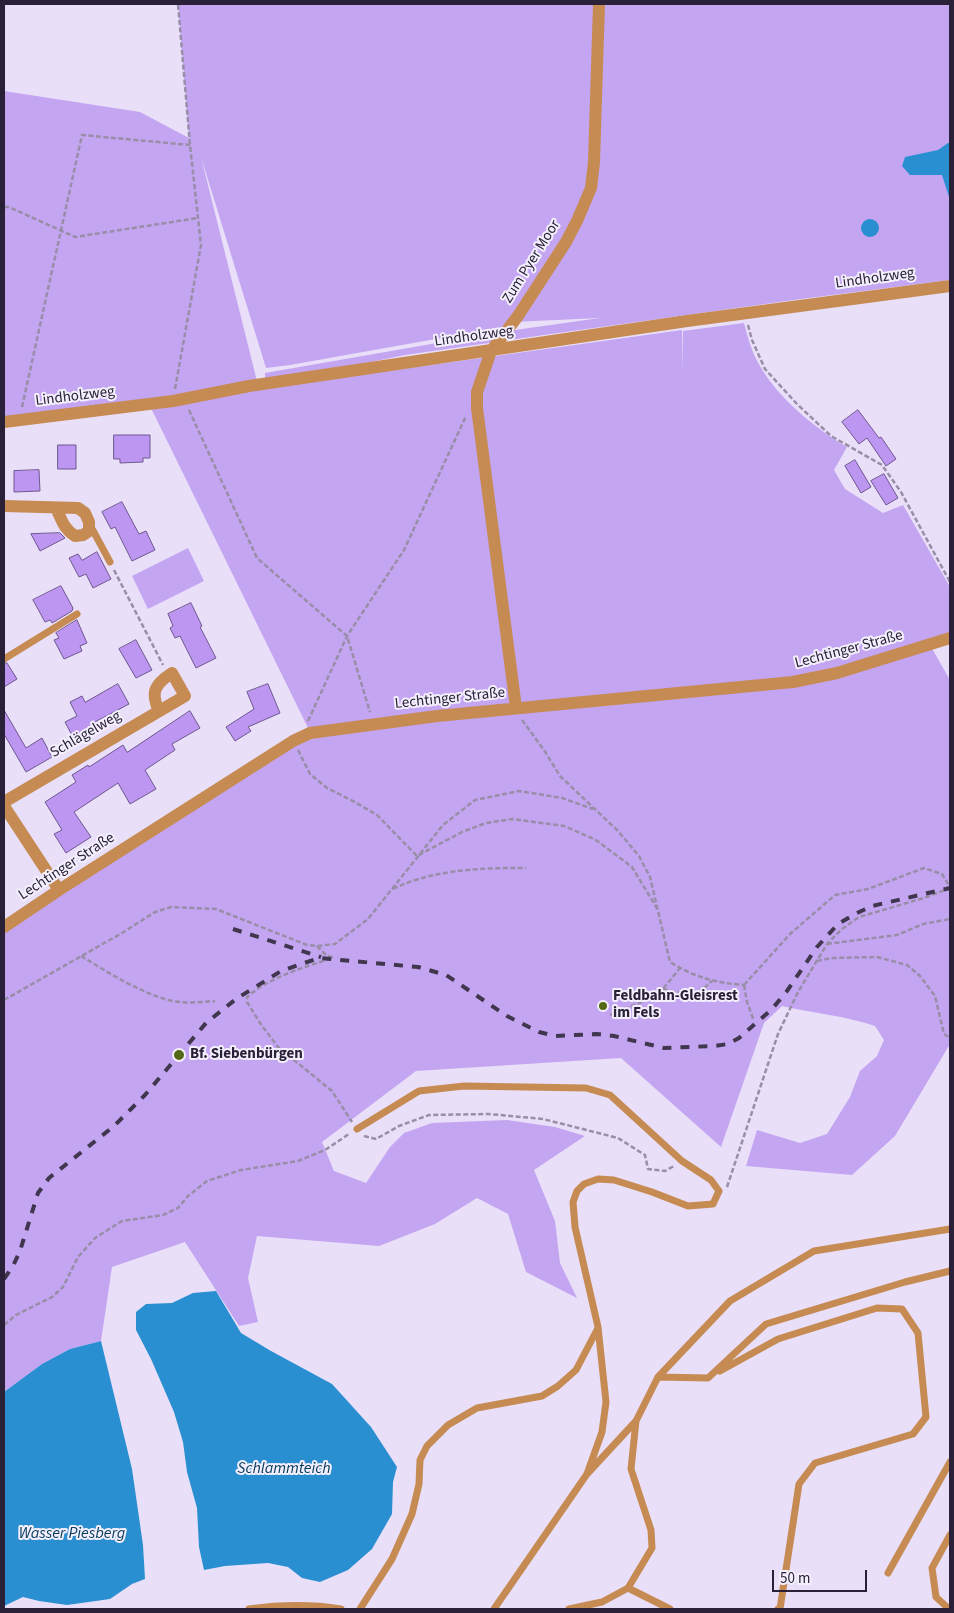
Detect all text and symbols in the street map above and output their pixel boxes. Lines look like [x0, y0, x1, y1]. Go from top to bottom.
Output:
street label: Zum Pyer Moor [499, 217, 565, 307]
street label: Lindholzweg [834, 265, 916, 293]
street label: Lindholzweg [433, 323, 515, 351]
street label: Lindholzweg [34, 383, 116, 411]
street label: Lechtinger Straße [793, 627, 905, 673]
street label: Lechtinger Straße [394, 684, 506, 714]
street label: Schlägelweg [47, 708, 125, 762]
street label: Lechtinger Straße [16, 829, 118, 905]
place label: Feldbahn-Gleisrest im Fels [613, 988, 738, 1023]
marker: Feldbahn-Gleisrest im Fels [597, 1000, 609, 1012]
place label: Bf. Siebenbürgen [190, 1046, 303, 1064]
marker: Bf. Siebenbürgen [172, 1048, 186, 1062]
water label: Schlammteich [237, 1459, 331, 1479]
water label: Wasser Piesberg [19, 1524, 125, 1544]
scale bar [774, 1560, 869, 1592]
text: 50 m [780, 1568, 810, 1589]

